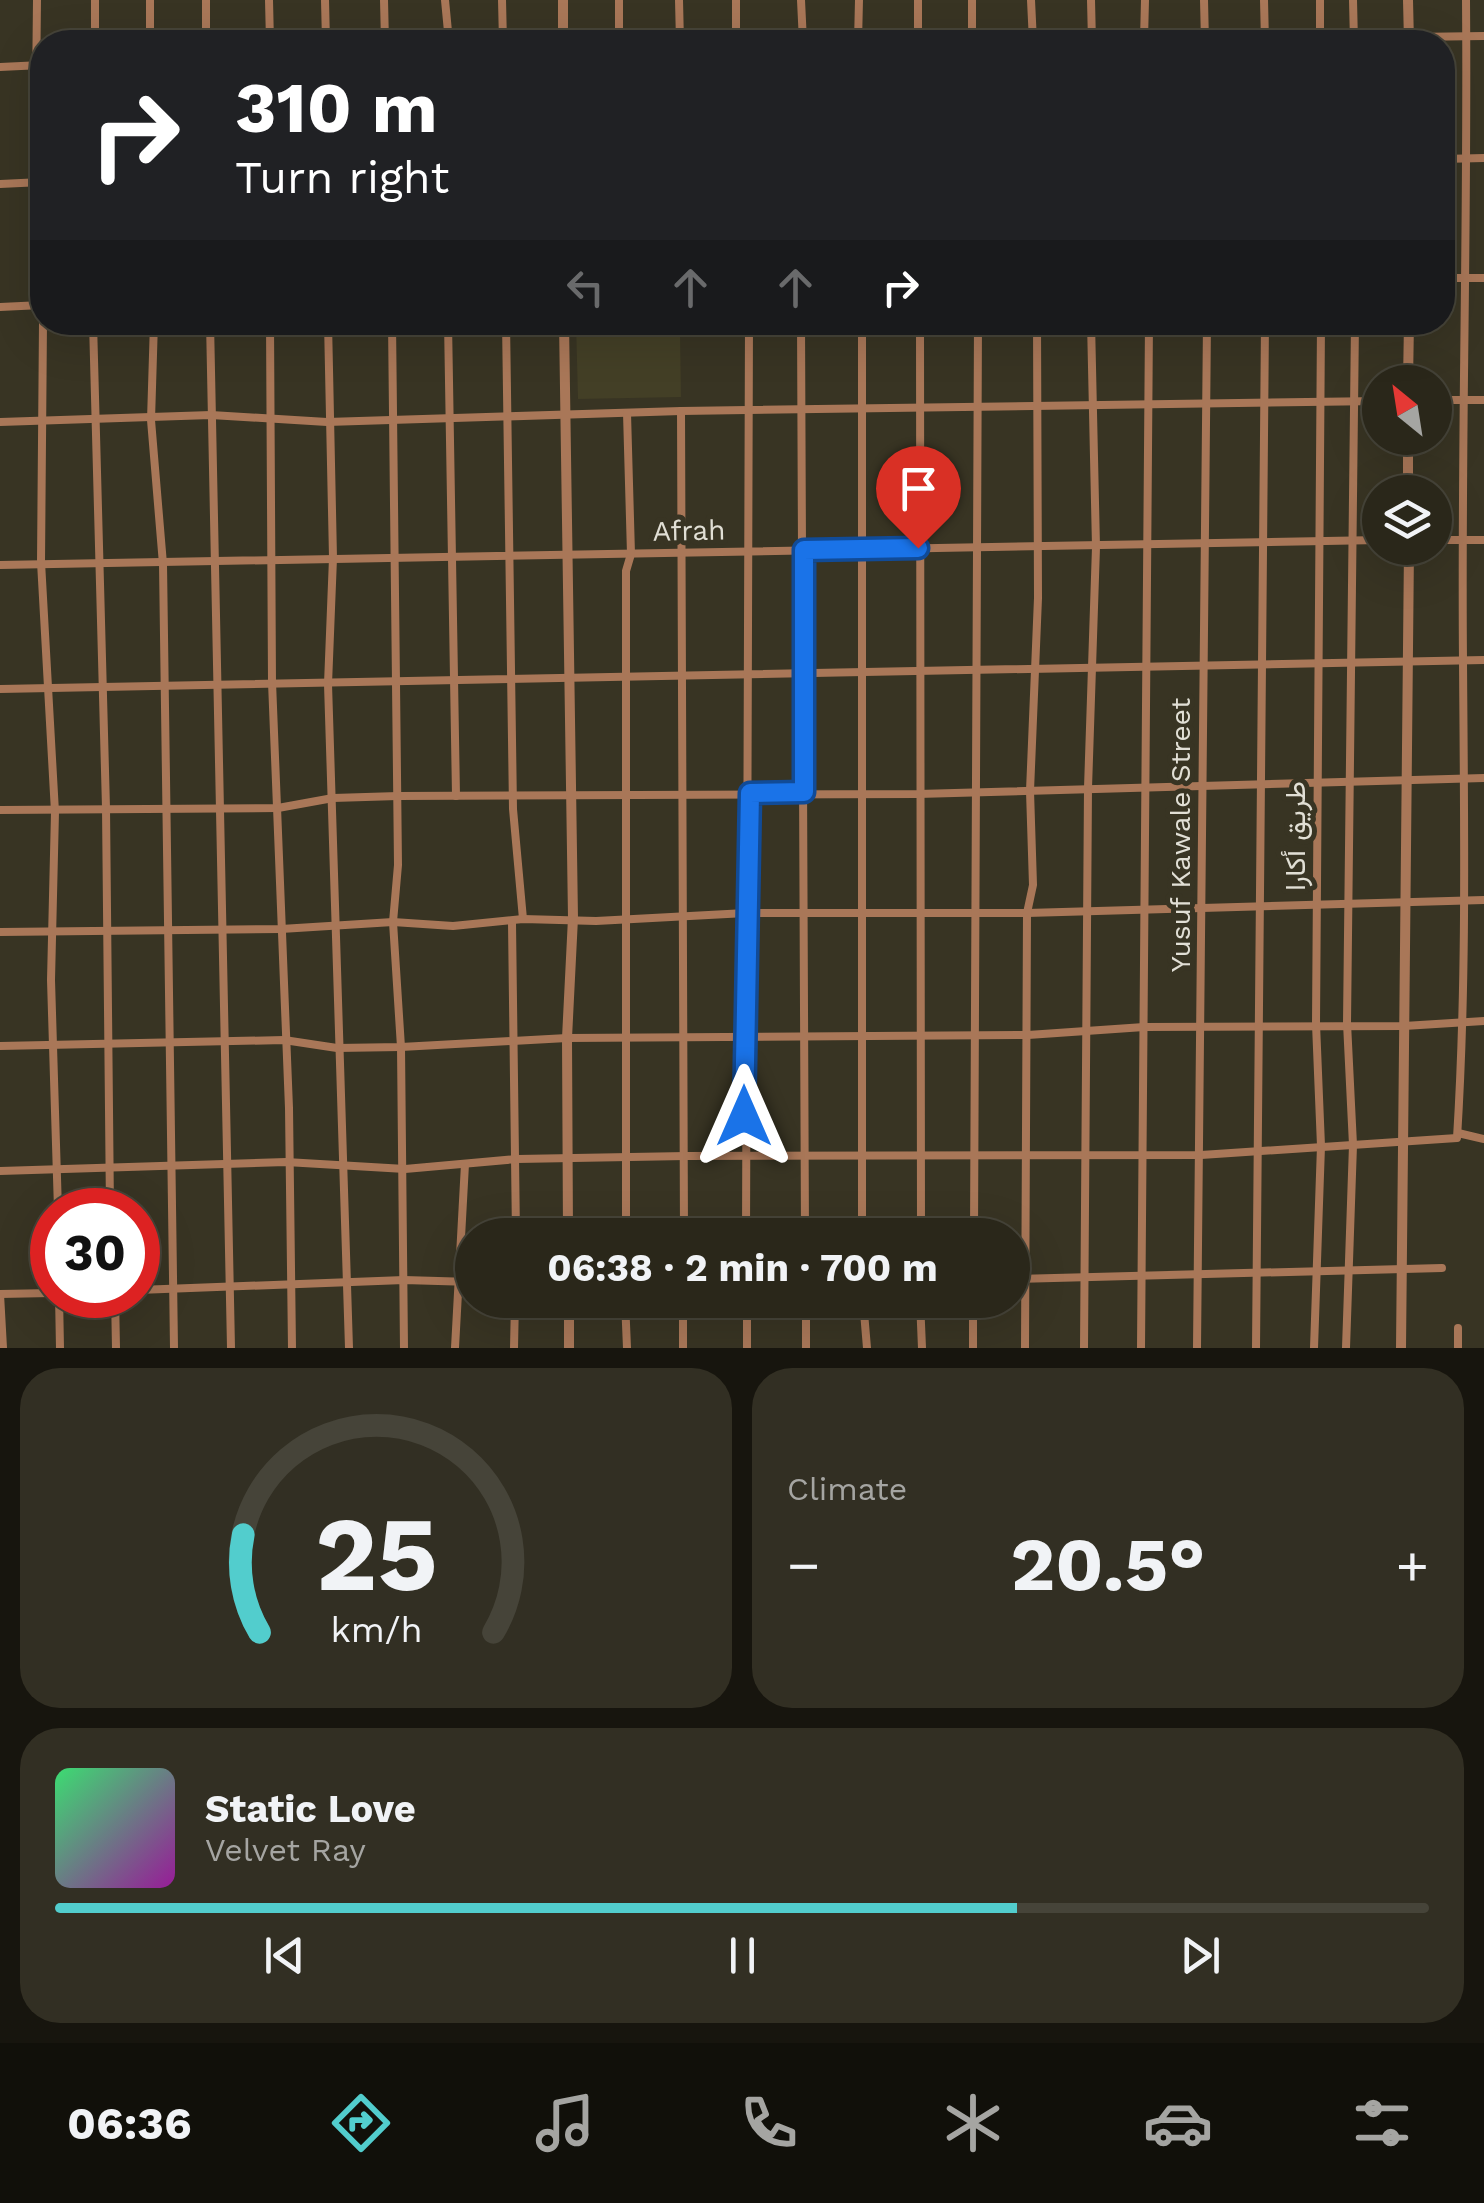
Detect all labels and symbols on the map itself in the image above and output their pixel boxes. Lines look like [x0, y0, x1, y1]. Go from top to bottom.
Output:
north arrow [1362, 365, 1452, 455]
pin [876, 446, 961, 549]
street label: Afrah [652, 513, 726, 548]
street label: Yusuf Kawale Street [1164, 698, 1197, 972]
street label: طريق أكارا [1279, 781, 1313, 891]
position arrow [692, 1064, 796, 1168]
speed limit sign: 30 [30, 1188, 160, 1318]

